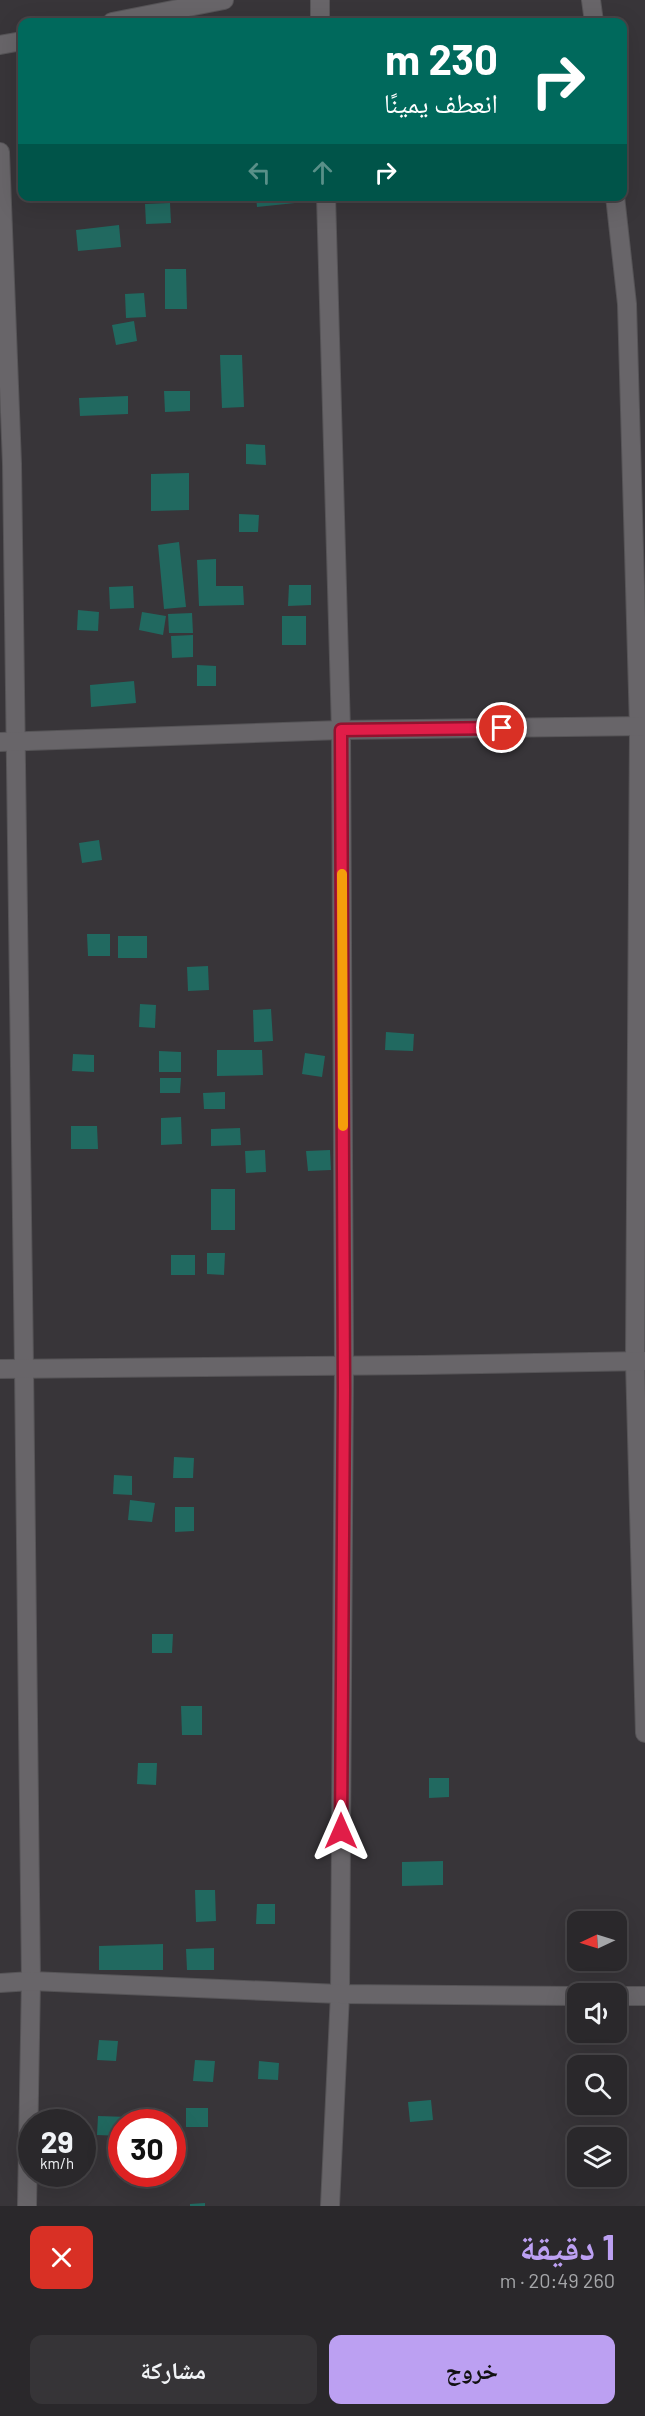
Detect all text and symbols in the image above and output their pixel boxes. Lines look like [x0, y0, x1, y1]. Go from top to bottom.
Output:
text: 230 m [385, 33, 498, 83]
icon: right [519, 42, 597, 120]
text: انعطف يمينًا [384, 86, 498, 118]
icon: left [243, 156, 276, 189]
icon: ahead [306, 156, 339, 189]
icon: right [369, 156, 402, 189]
pin [476, 702, 527, 753]
icon: arrive [485, 711, 518, 744]
position arrow [309, 1799, 373, 1863]
north arrow [567, 1911, 627, 1971]
map controls [567, 1911, 627, 2187]
button: sound [567, 1983, 627, 2043]
button: search [567, 2055, 627, 2115]
speed limit sign: 30 [108, 2109, 186, 2187]
text: 29 [41, 2123, 73, 2159]
button: layers [567, 2127, 627, 2187]
text: km/h [40, 2154, 74, 2172]
text: 1 دقيقة [519, 2224, 615, 2267]
button: close [30, 2226, 93, 2289]
text: 260 m · 20:49 [500, 2268, 615, 2292]
button: مشاركة [30, 2335, 317, 2404]
button: خروج [329, 2335, 615, 2404]

